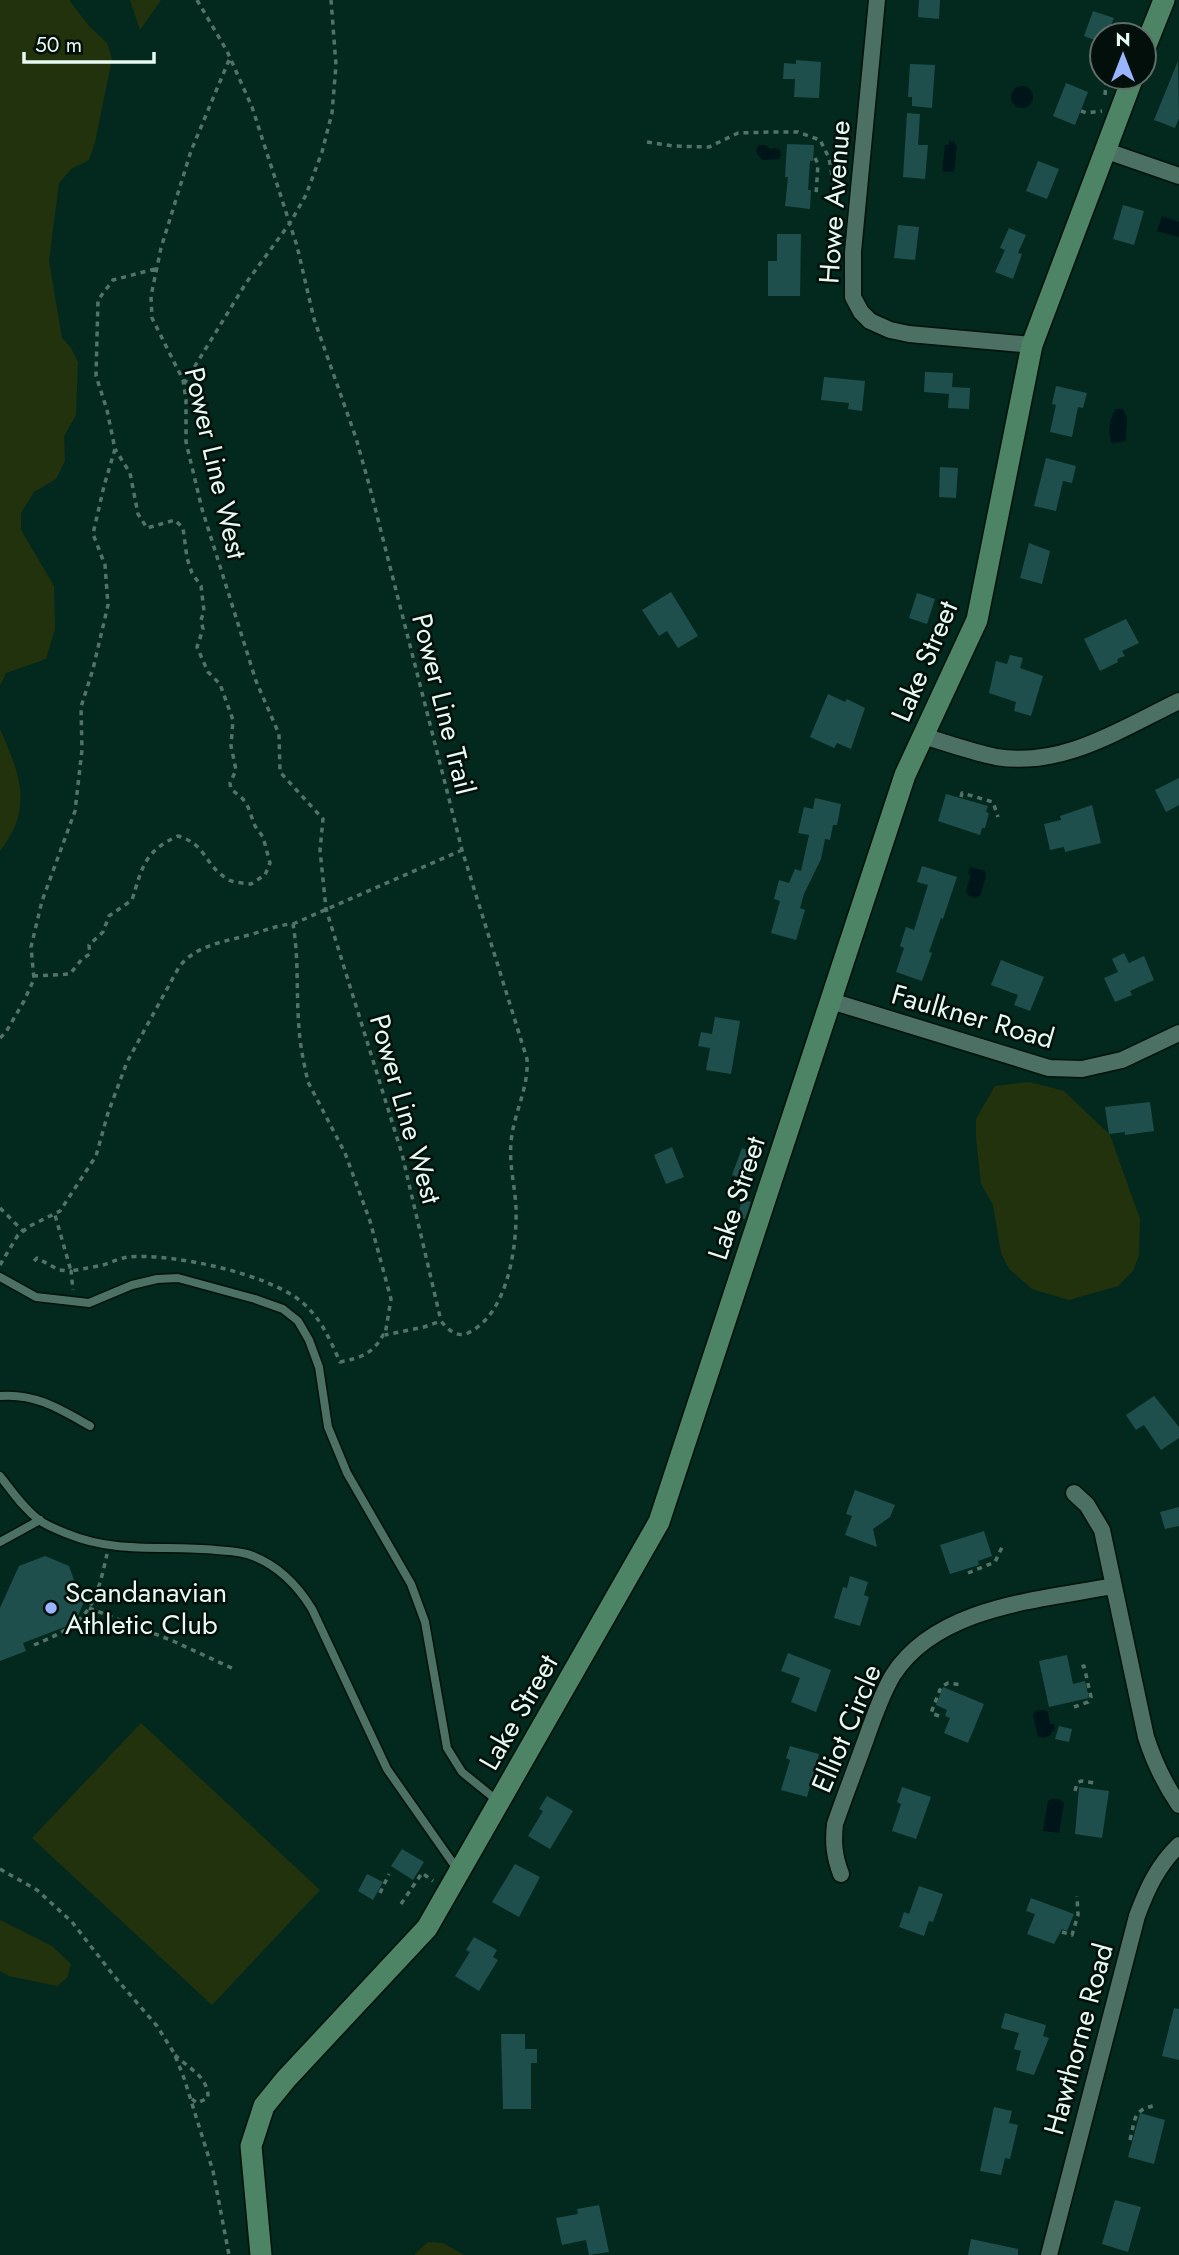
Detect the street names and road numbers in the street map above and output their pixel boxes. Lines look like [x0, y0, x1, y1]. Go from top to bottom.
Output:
street label: Howe Avenue [808, 119, 861, 285]
street label: Power Line West [174, 363, 258, 563]
street label: Lake Street [881, 594, 968, 728]
street label: Power Line Trail [401, 609, 486, 799]
street label: Faulkner Road [887, 974, 1059, 1059]
street label: Power Line West [359, 1009, 452, 1209]
street label: Lake Street [697, 1131, 776, 1265]
street label: Lake Street [469, 1647, 568, 1778]
street label: Elliot Circle [801, 1658, 892, 1799]
street label: Hawthorne Road [1033, 1939, 1124, 2139]

